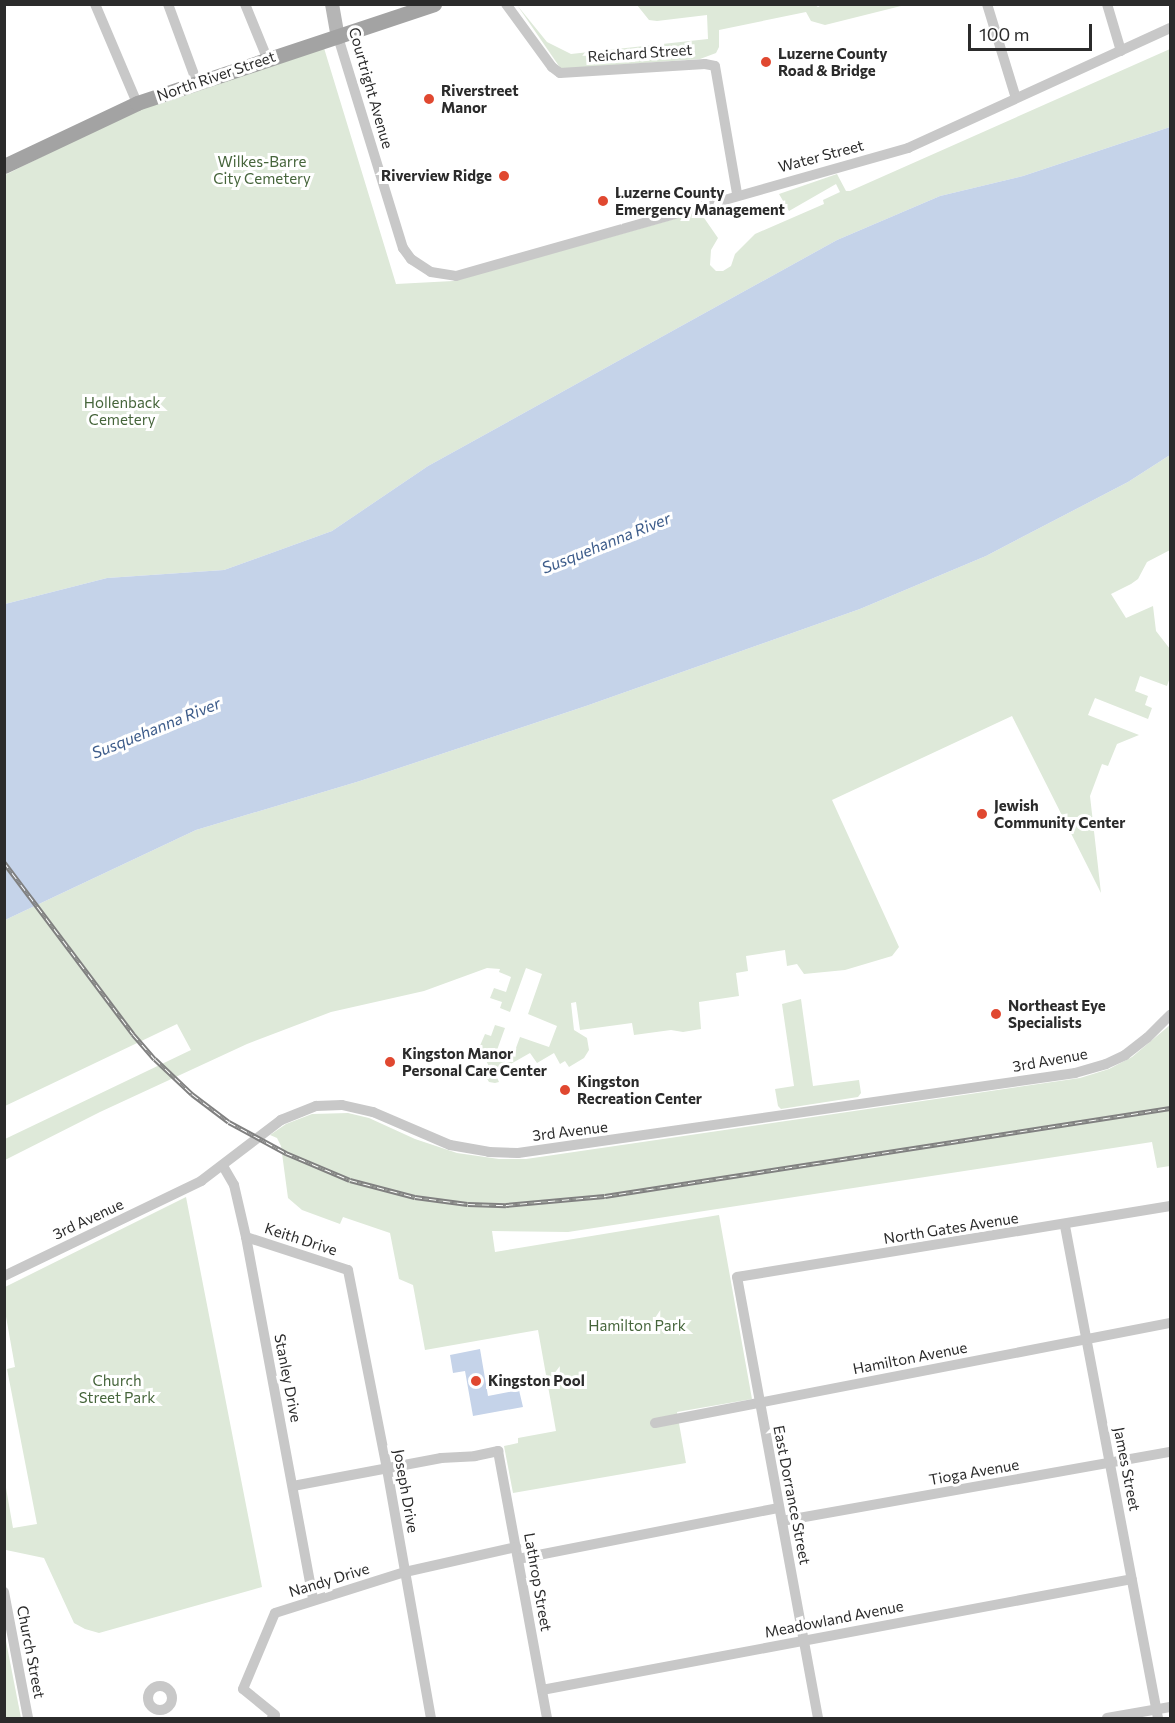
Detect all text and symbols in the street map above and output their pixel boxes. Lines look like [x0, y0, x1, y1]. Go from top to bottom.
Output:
scale bar [971, 12, 1096, 50]
text: 100 m [979, 23, 1029, 45]
street label: Courtright Avenue [345, 25, 397, 151]
street label: Reichard Street [587, 40, 693, 66]
place label: Luzerne County Road & Bridge [778, 44, 887, 79]
street label: North River Street [154, 47, 278, 105]
marker: Luzerne County Road & Bridge [759, 55, 773, 69]
place label: Riverstreet Manor [441, 81, 519, 116]
marker: Riverstreet Manor [422, 92, 436, 106]
street label: Water Street [776, 136, 866, 176]
park label: Wilkes-Barre City Cemetery [213, 152, 311, 187]
place label: Riverview Ridge [381, 167, 492, 185]
marker: Riverview Ridge [497, 169, 511, 183]
place label: Luzerne County Emergency Management [615, 183, 785, 218]
marker: Luzerne County Emergency Management [596, 194, 610, 208]
park label: Hollenback Cemetery [84, 393, 160, 428]
water label: Susquehanna River [539, 508, 673, 578]
water label: Susquehanna River [89, 693, 223, 763]
place label: Jewish Community Center [994, 796, 1125, 831]
marker: Jewish Community Center [975, 807, 989, 821]
place label: Northeast Eye Specialists [1008, 996, 1106, 1031]
marker: Northeast Eye Specialists [989, 1007, 1003, 1021]
place label: Kingston Manor Personal Care Center [402, 1044, 547, 1079]
street label: 3rd Avenue [1011, 1045, 1089, 1075]
marker: Kingston Manor Personal Care Center [383, 1055, 397, 1069]
place label: Kingston Recreation Center [577, 1072, 702, 1107]
marker: Kingston Recreation Center [558, 1083, 572, 1097]
street label: 3rd Avenue [531, 1117, 609, 1145]
street label: 3rd Avenue [50, 1195, 126, 1243]
street label: North Gates Avenue [882, 1208, 1020, 1248]
street label: Keith Drive [262, 1219, 340, 1259]
park label: Hamilton Park [588, 1317, 686, 1335]
street label: Stanley Drive [271, 1332, 305, 1424]
street label: Hamilton Avenue [851, 1338, 969, 1378]
park label: Church Street Park [79, 1371, 155, 1406]
place label: Kingston Pool [488, 1372, 585, 1390]
marker: Kingston Pool [469, 1374, 483, 1388]
street label: East Dorrance Street [770, 1424, 814, 1566]
street label: James Street [1110, 1425, 1144, 1513]
street label: Joseph Drive [390, 1448, 422, 1534]
street label: Tioga Avenue [928, 1455, 1020, 1489]
street label: Lathrop Street [520, 1531, 556, 1633]
street label: Nandy Drive [287, 1559, 371, 1601]
street label: Meadowland Avenue [763, 1597, 905, 1641]
street label: Church Street [13, 1604, 49, 1700]

